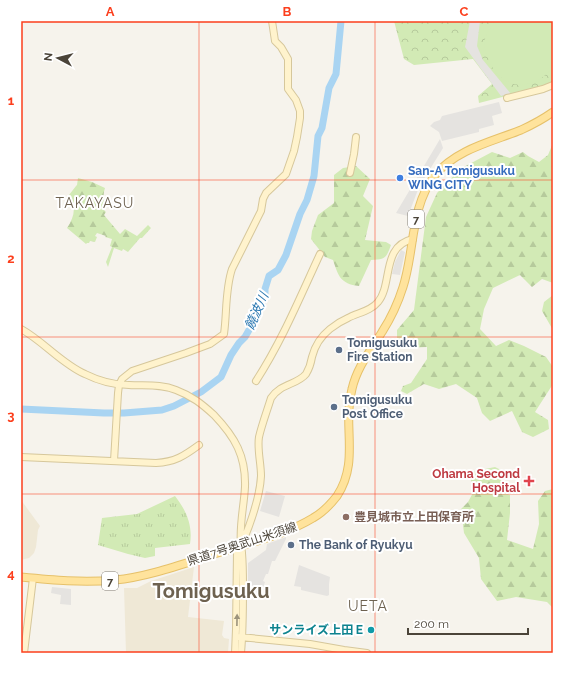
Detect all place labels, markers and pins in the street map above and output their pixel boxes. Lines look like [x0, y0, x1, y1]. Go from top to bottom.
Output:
place label: San-A Tomigusuku WING CITY [408, 164, 515, 192]
marker: San-A Tomigusuku WING CITY [395, 173, 405, 183]
place label: Tomigusuku Fire Station [347, 336, 417, 364]
marker: Tomigusuku Fire Station [334, 345, 344, 355]
place label: Tomigusuku Post Office [342, 393, 412, 421]
marker: Tomigusuku Post Office [329, 402, 339, 412]
place label: Ohama Second Hospital [432, 467, 520, 495]
marker: Ohama Second Hospital [523, 475, 535, 487]
place label: 豊見城市立上田保育所 [354, 510, 474, 524]
marker: 豊見城市立上田保育所 [341, 512, 351, 522]
place label: The Bank of Ryukyu [299, 538, 413, 552]
marker: The Bank of Ryukyu [286, 540, 296, 550]
place label: サンライズ上田 E [269, 623, 363, 637]
marker: サンライズ上田 E [366, 625, 376, 635]

